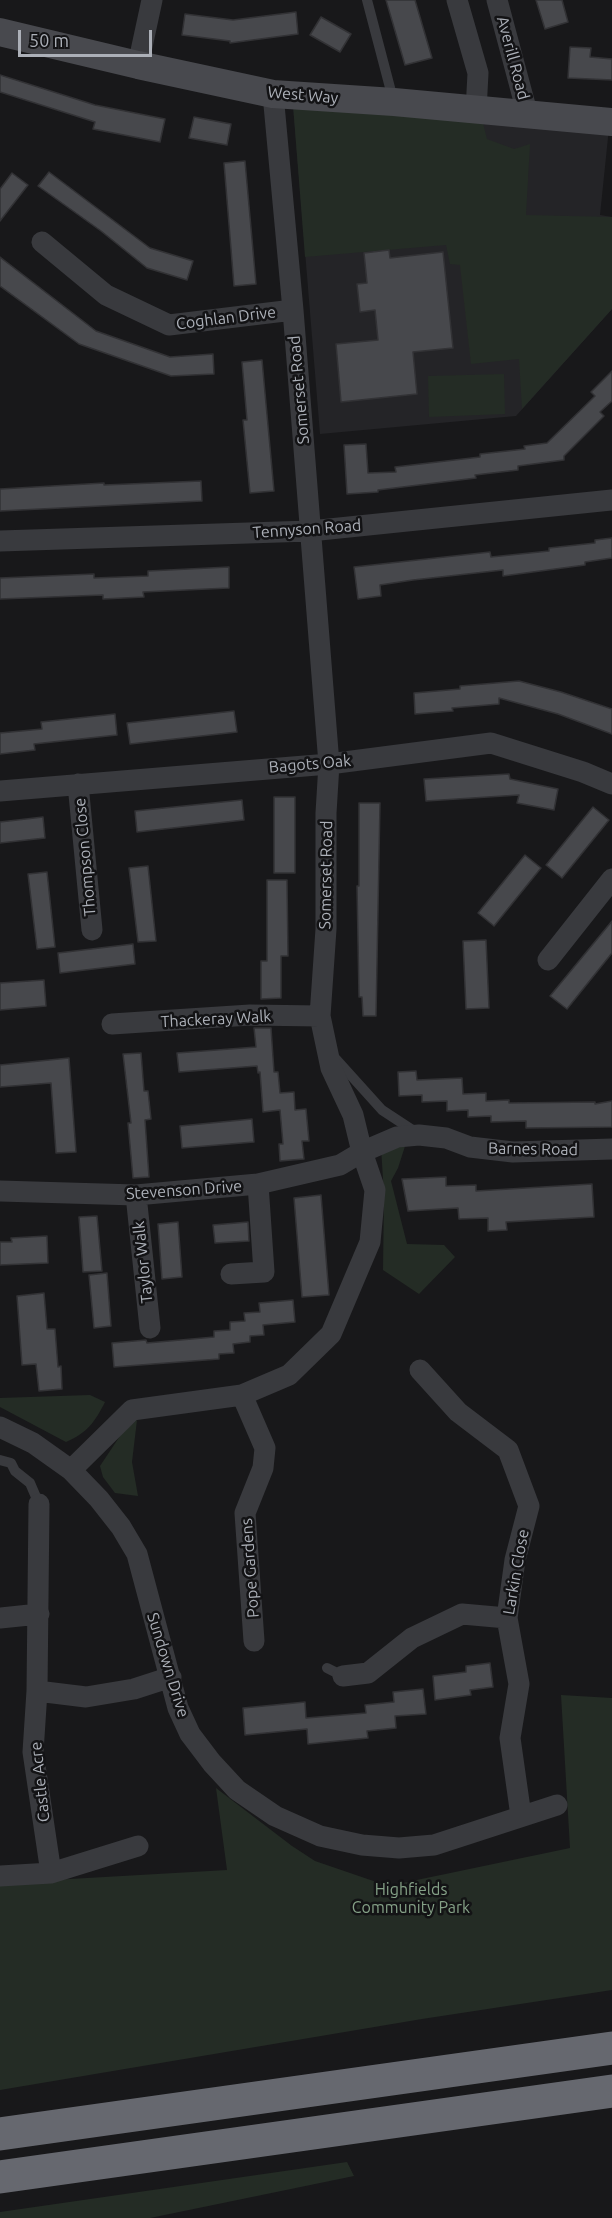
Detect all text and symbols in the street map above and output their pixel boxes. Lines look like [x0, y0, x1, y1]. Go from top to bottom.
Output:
street label: Averill Road [493, 14, 533, 102]
scale bar [21, 18, 154, 56]
text: 50 m [29, 30, 69, 50]
street label: West Way [267, 82, 339, 108]
street label: Coghlan Drive [175, 302, 277, 334]
street label: Somerset Road [285, 335, 313, 445]
street label: Tennyson Road [252, 516, 362, 542]
street label: Bagots Oak [268, 751, 352, 777]
street label: Thompson Close [70, 797, 100, 917]
street label: Somerset Road [315, 820, 337, 930]
street label: Thackeray Walk [160, 1007, 272, 1031]
street label: Barnes Road [488, 1139, 578, 1159]
street label: Stevenson Drive [125, 1176, 243, 1204]
street label: Taylor Walk [129, 1220, 157, 1304]
street label: Pope Gardens [237, 1518, 263, 1618]
street label: Larkin Close [499, 1528, 533, 1616]
street label: Sundown Drive [143, 1610, 193, 1720]
street label: Castle Acre [26, 1741, 54, 1823]
park label: Highfields Community Park [352, 1880, 470, 1918]

